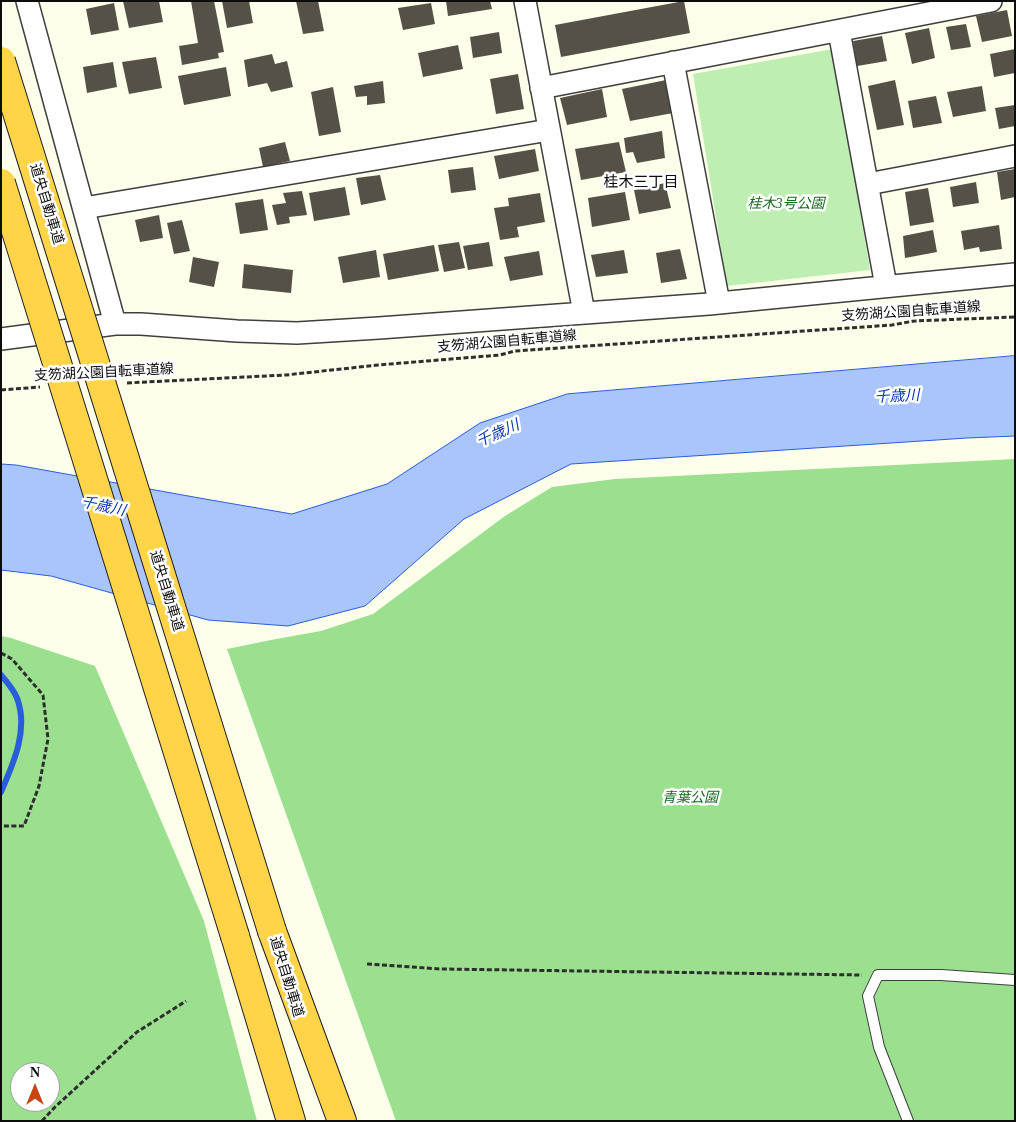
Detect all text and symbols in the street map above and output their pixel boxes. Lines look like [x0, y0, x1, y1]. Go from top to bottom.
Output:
street label: 道央自動車道 [26, 161, 66, 247]
district label: 桂木三丁目 [604, 174, 678, 192]
park label: 桂木3号公園 [748, 196, 824, 212]
street label: 支笏湖公園自転車道線 [841, 299, 981, 325]
street label: 支笏湖公園自転車道線 [437, 328, 577, 356]
street label: 支笏湖公園自転車道線 [34, 361, 174, 385]
water label: 千歳川 [874, 387, 920, 407]
water label: 千歳川 [474, 417, 522, 451]
water label: 千歳川 [79, 494, 127, 520]
street label: 道央自動車道 [146, 548, 186, 634]
park label: 青葉公園 [662, 790, 718, 806]
street label: 道央自動車道 [266, 934, 306, 1020]
north arrow [10, 1062, 60, 1112]
text: N [30, 1065, 40, 1080]

